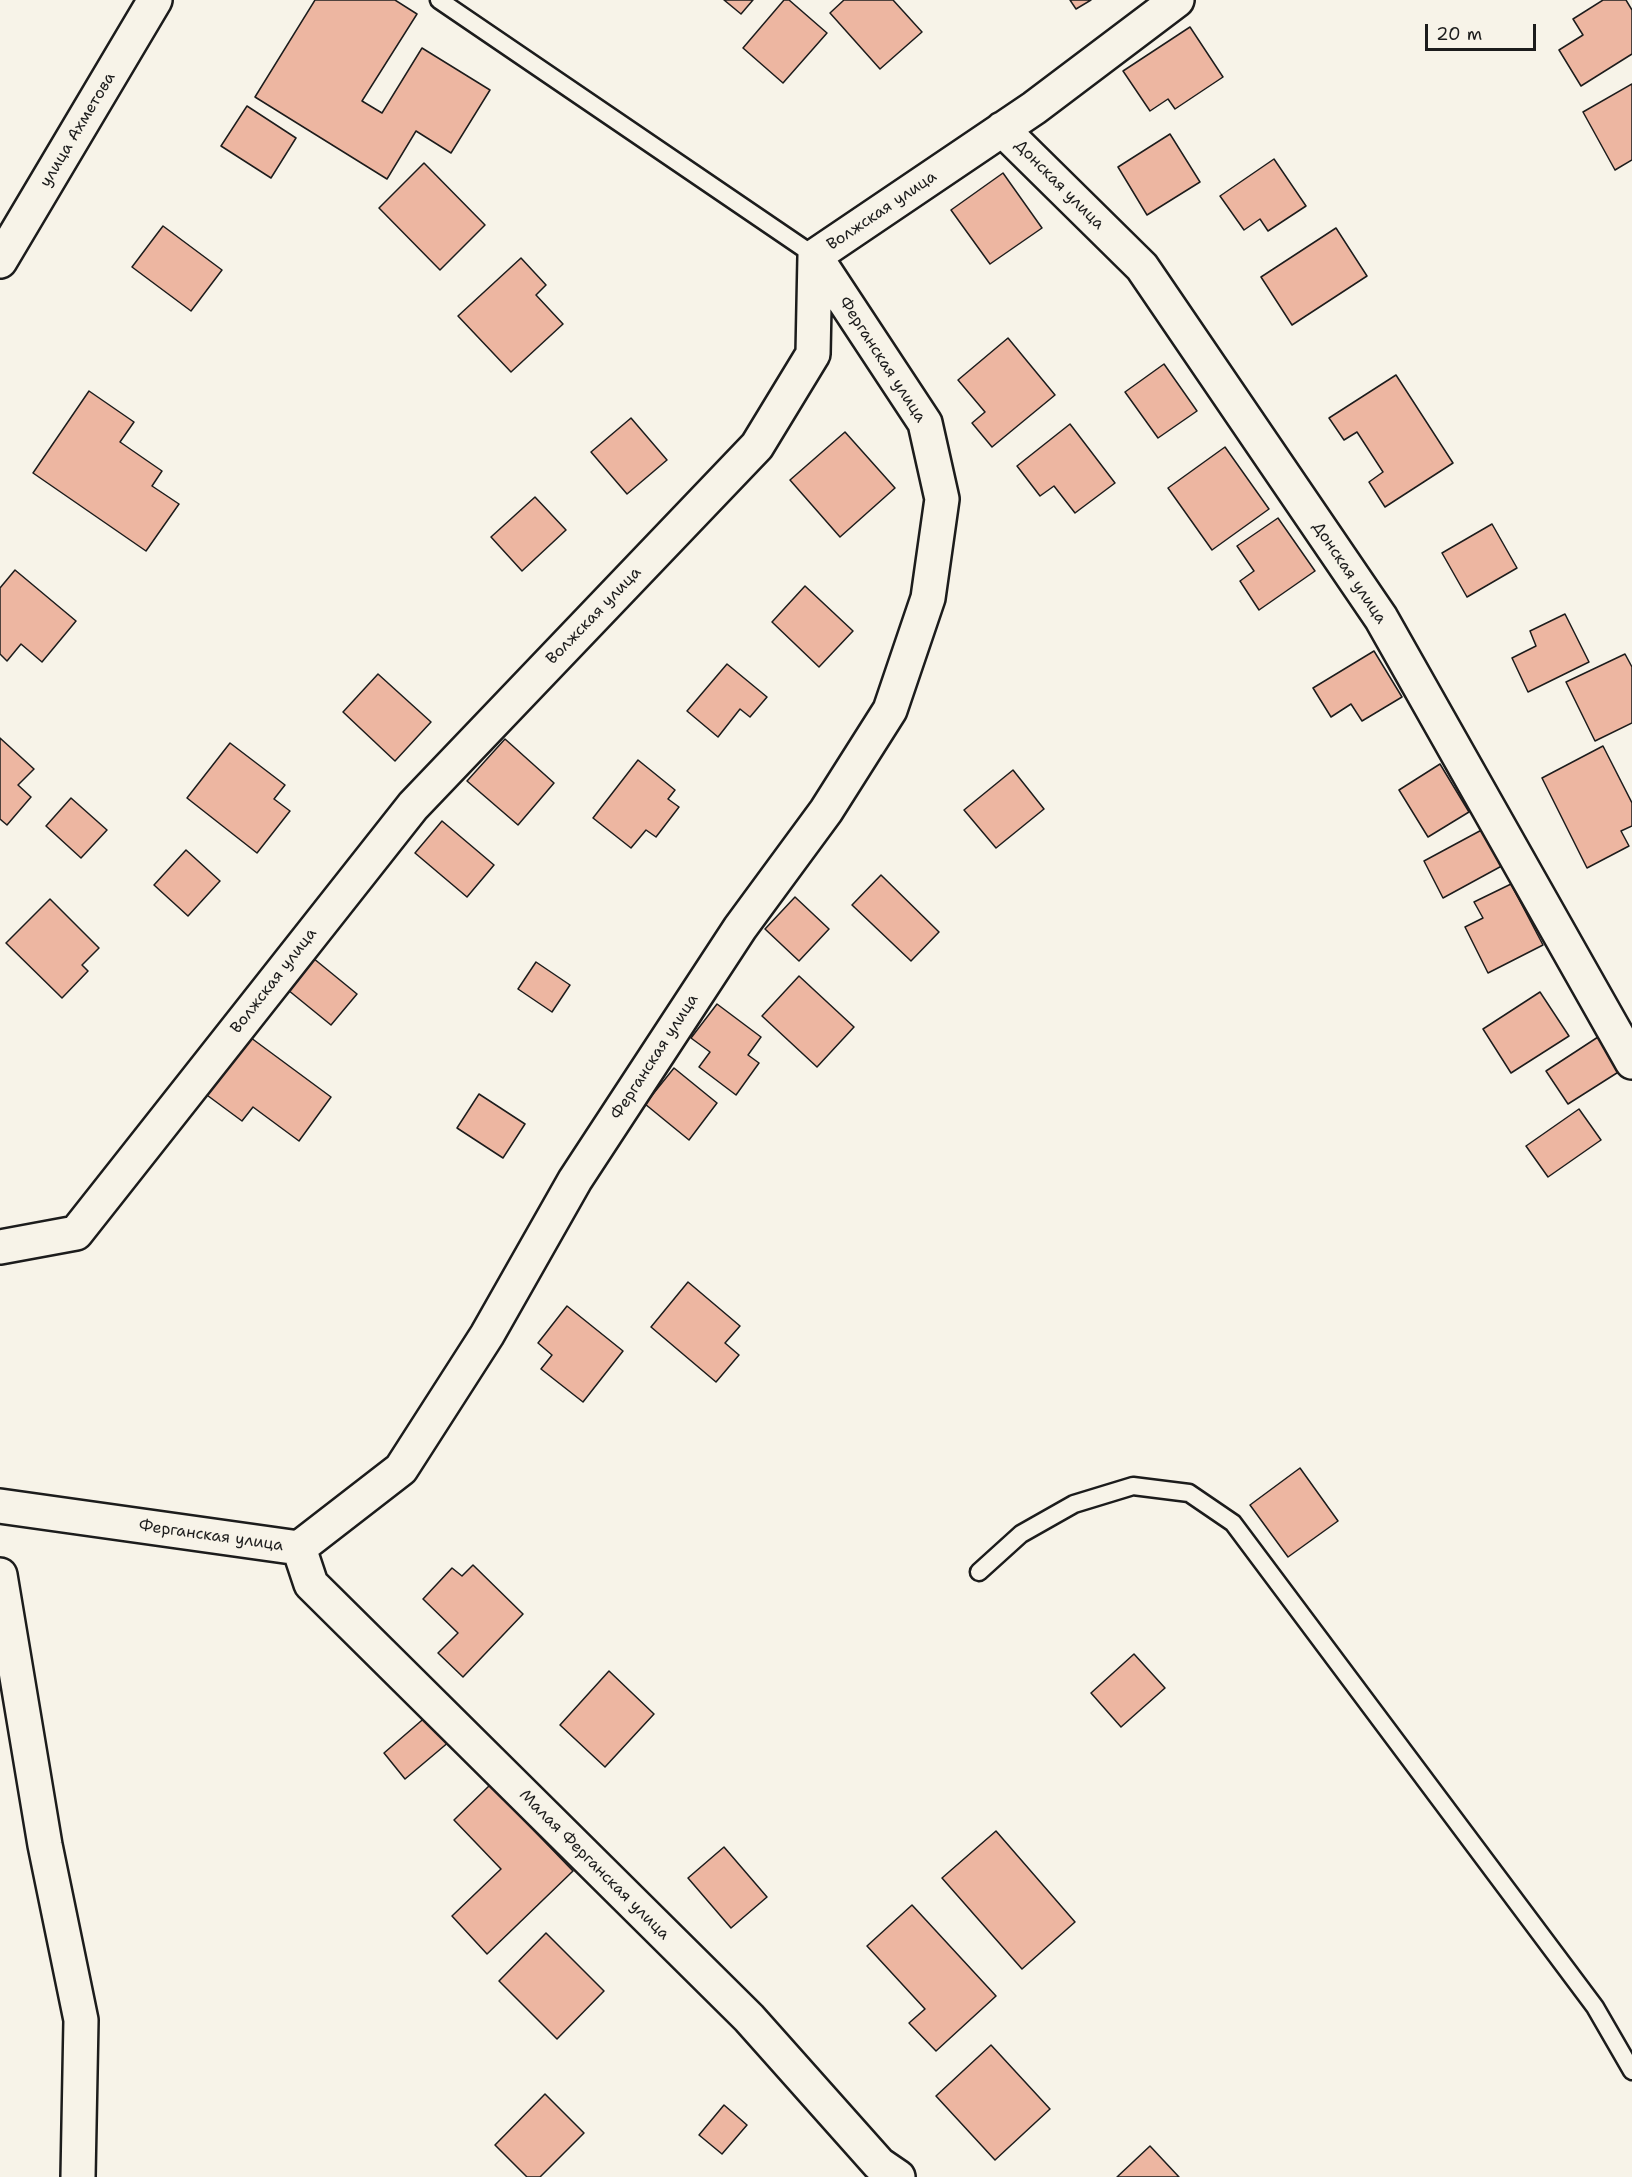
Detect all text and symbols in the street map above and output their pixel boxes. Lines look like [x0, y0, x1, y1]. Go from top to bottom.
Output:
scale bar [1428, 12, 1539, 50]
text: 20 m [1436, 22, 1482, 46]
street label: улица Ахметова [36, 69, 120, 191]
street label: Донская улица [1010, 136, 1108, 234]
street label: Волжская улица [823, 167, 941, 255]
street label: Ферганская улица [834, 294, 930, 426]
street label: Донская улица [1308, 518, 1390, 628]
street label: Волжская улица [543, 563, 645, 669]
street label: Волжская улица [227, 925, 321, 1037]
street label: Ферганская улица [607, 991, 703, 1123]
street label: Ферганская улица [137, 1516, 285, 1556]
street label: Малая Ферганская улица [515, 1786, 673, 1944]

